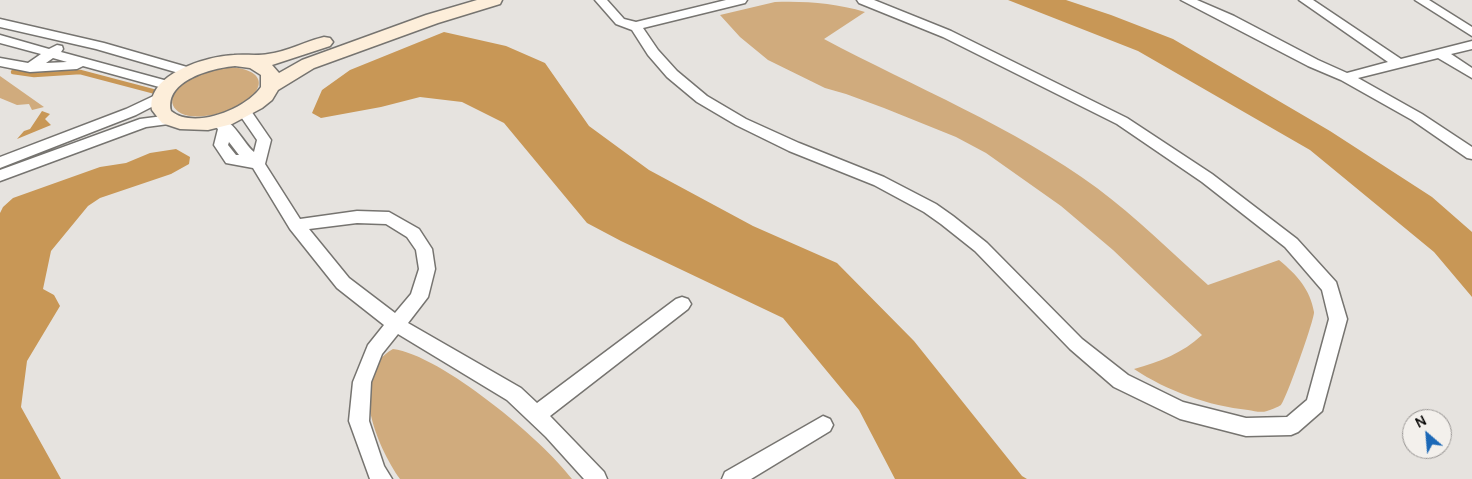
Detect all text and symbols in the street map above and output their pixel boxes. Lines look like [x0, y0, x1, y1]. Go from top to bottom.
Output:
north arrow [1402, 409, 1452, 459]
text: N [1412, 410, 1429, 432]

